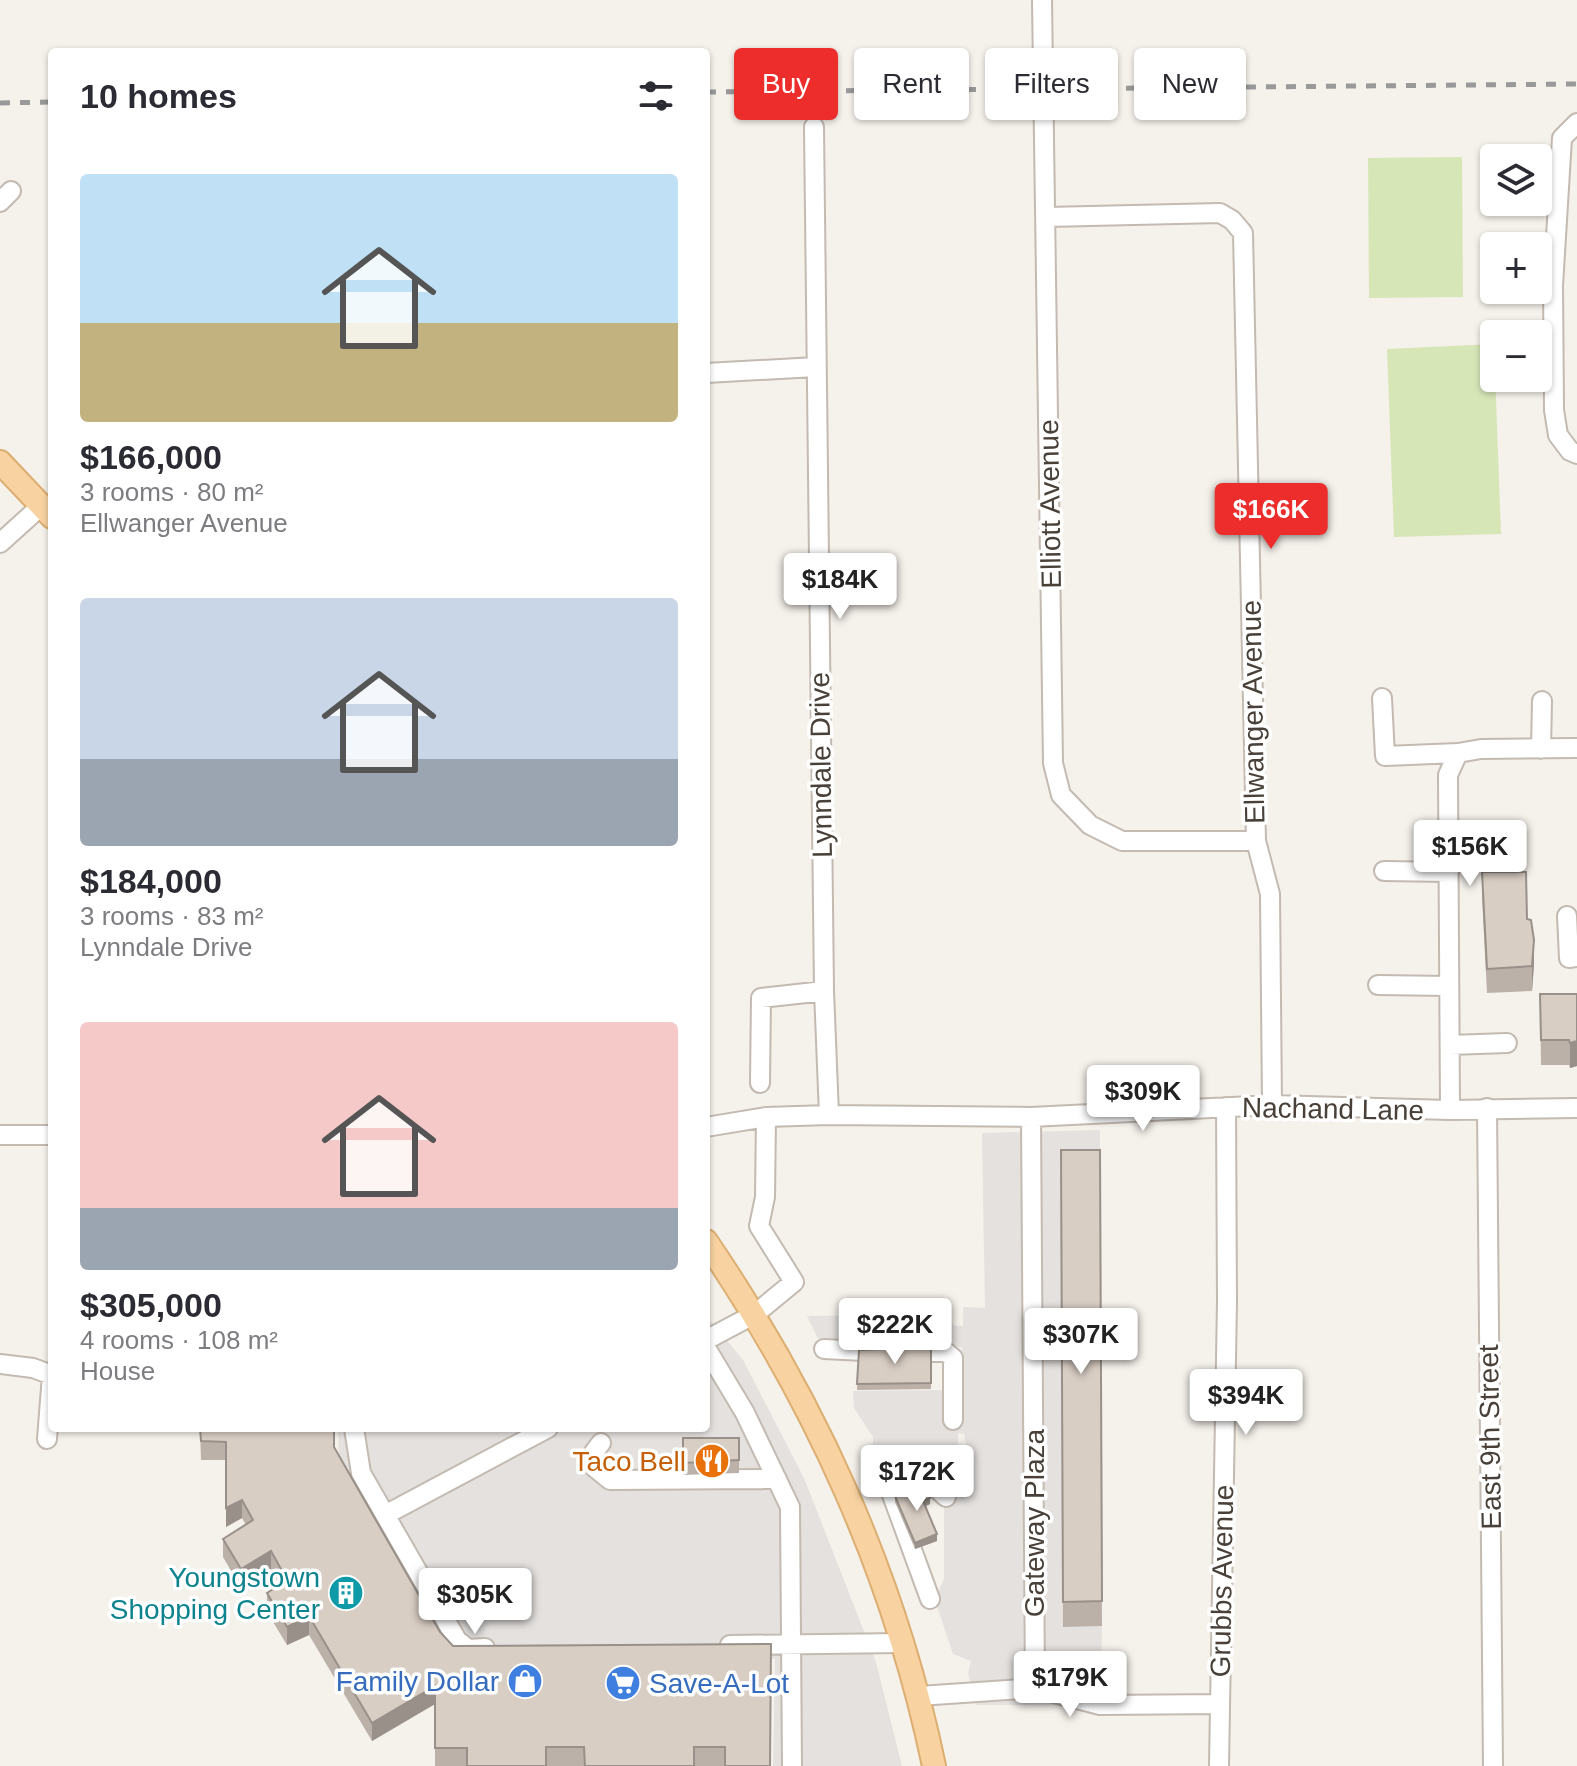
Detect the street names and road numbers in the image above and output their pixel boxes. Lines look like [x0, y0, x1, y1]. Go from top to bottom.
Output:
street label: Elliott Avenue [1033, 419, 1067, 589]
street label: Ellwanger Avenue [1236, 600, 1270, 824]
street label: Lynndale Drive [804, 672, 838, 858]
street label: Nachand Lane [1242, 1092, 1424, 1126]
street label: East 9th Street [1473, 1344, 1507, 1530]
street label: Gateway Plaza [1019, 1428, 1050, 1617]
street label: Grubbs Avenue [1205, 1484, 1239, 1678]

